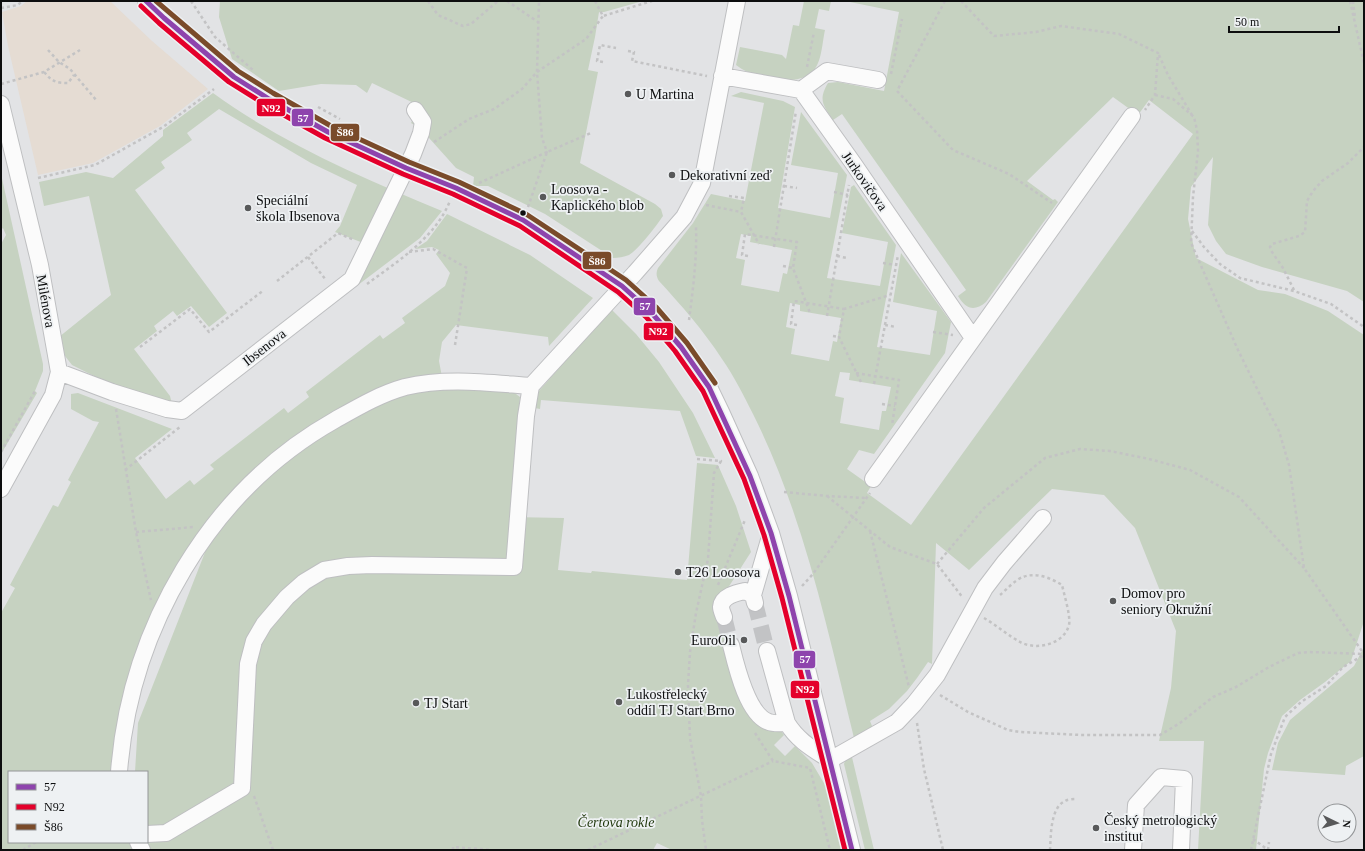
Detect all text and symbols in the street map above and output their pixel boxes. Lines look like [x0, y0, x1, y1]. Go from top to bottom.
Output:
scale bar [1229, 8, 1339, 34]
text: 50 m [1235, 15, 1260, 29]
place label: U Martina [636, 87, 695, 102]
marker: U Martina [623, 89, 633, 99]
line badge: N92 [256, 98, 286, 117]
text: N92 [262, 102, 281, 114]
line badge: 57 [291, 108, 314, 127]
text: 57 [298, 112, 309, 124]
line badge: Š86 [330, 123, 360, 142]
text: Š86 [336, 126, 354, 138]
street label: Jurkovičova [839, 149, 891, 214]
place label: Dekorativní zeď [680, 168, 772, 183]
marker: Dekorativní zeď [667, 170, 677, 180]
place label: Loosova - Kaplického blob [551, 182, 644, 213]
marker: Loosova - Kaplického blob [538, 192, 548, 202]
place label: Speciální škola Ibsenova [256, 193, 340, 224]
marker: Speciální škola Ibsenova [243, 203, 253, 213]
unlabelled marker [518, 208, 528, 218]
line badge: Š86 [582, 251, 612, 270]
text: Š86 [588, 255, 606, 267]
street label: Milénova [33, 273, 58, 330]
line badge: 57 [633, 297, 656, 316]
text: 57 [640, 300, 651, 312]
line badge: N92 [643, 322, 674, 341]
street label: Ibsenova [240, 325, 289, 369]
text: N92 [649, 325, 668, 337]
place label: T26 Loosova [686, 565, 761, 580]
marker: T26 Loosova [673, 567, 683, 577]
place label: Domov pro seniory Okružní [1121, 586, 1212, 617]
marker: Domov pro seniory Okružní [1108, 596, 1118, 606]
place label: EuroOil [691, 633, 736, 648]
marker: EuroOil [739, 635, 749, 645]
line badge: 57 [793, 650, 816, 669]
text: 57 [800, 653, 811, 665]
line badge: N92 [790, 680, 820, 699]
text: N92 [796, 683, 815, 695]
place label: Lukostřelecký oddíl TJ Start Brno [627, 687, 734, 718]
place label: TJ Start [424, 696, 468, 711]
marker: Lukostřelecký oddíl TJ Start Brno [614, 697, 624, 707]
marker: TJ Start [411, 698, 421, 708]
legend [8, 771, 148, 843]
text: 57 [44, 780, 56, 794]
text: N92 [44, 800, 65, 814]
north arrow [1317, 803, 1357, 843]
place label: Český metrologický institut [1104, 812, 1217, 844]
park label: Čertova rokle [578, 814, 654, 830]
text: N [1341, 819, 1353, 828]
text: Š86 [44, 820, 63, 834]
marker: Český metrologický institut [1091, 823, 1101, 833]

